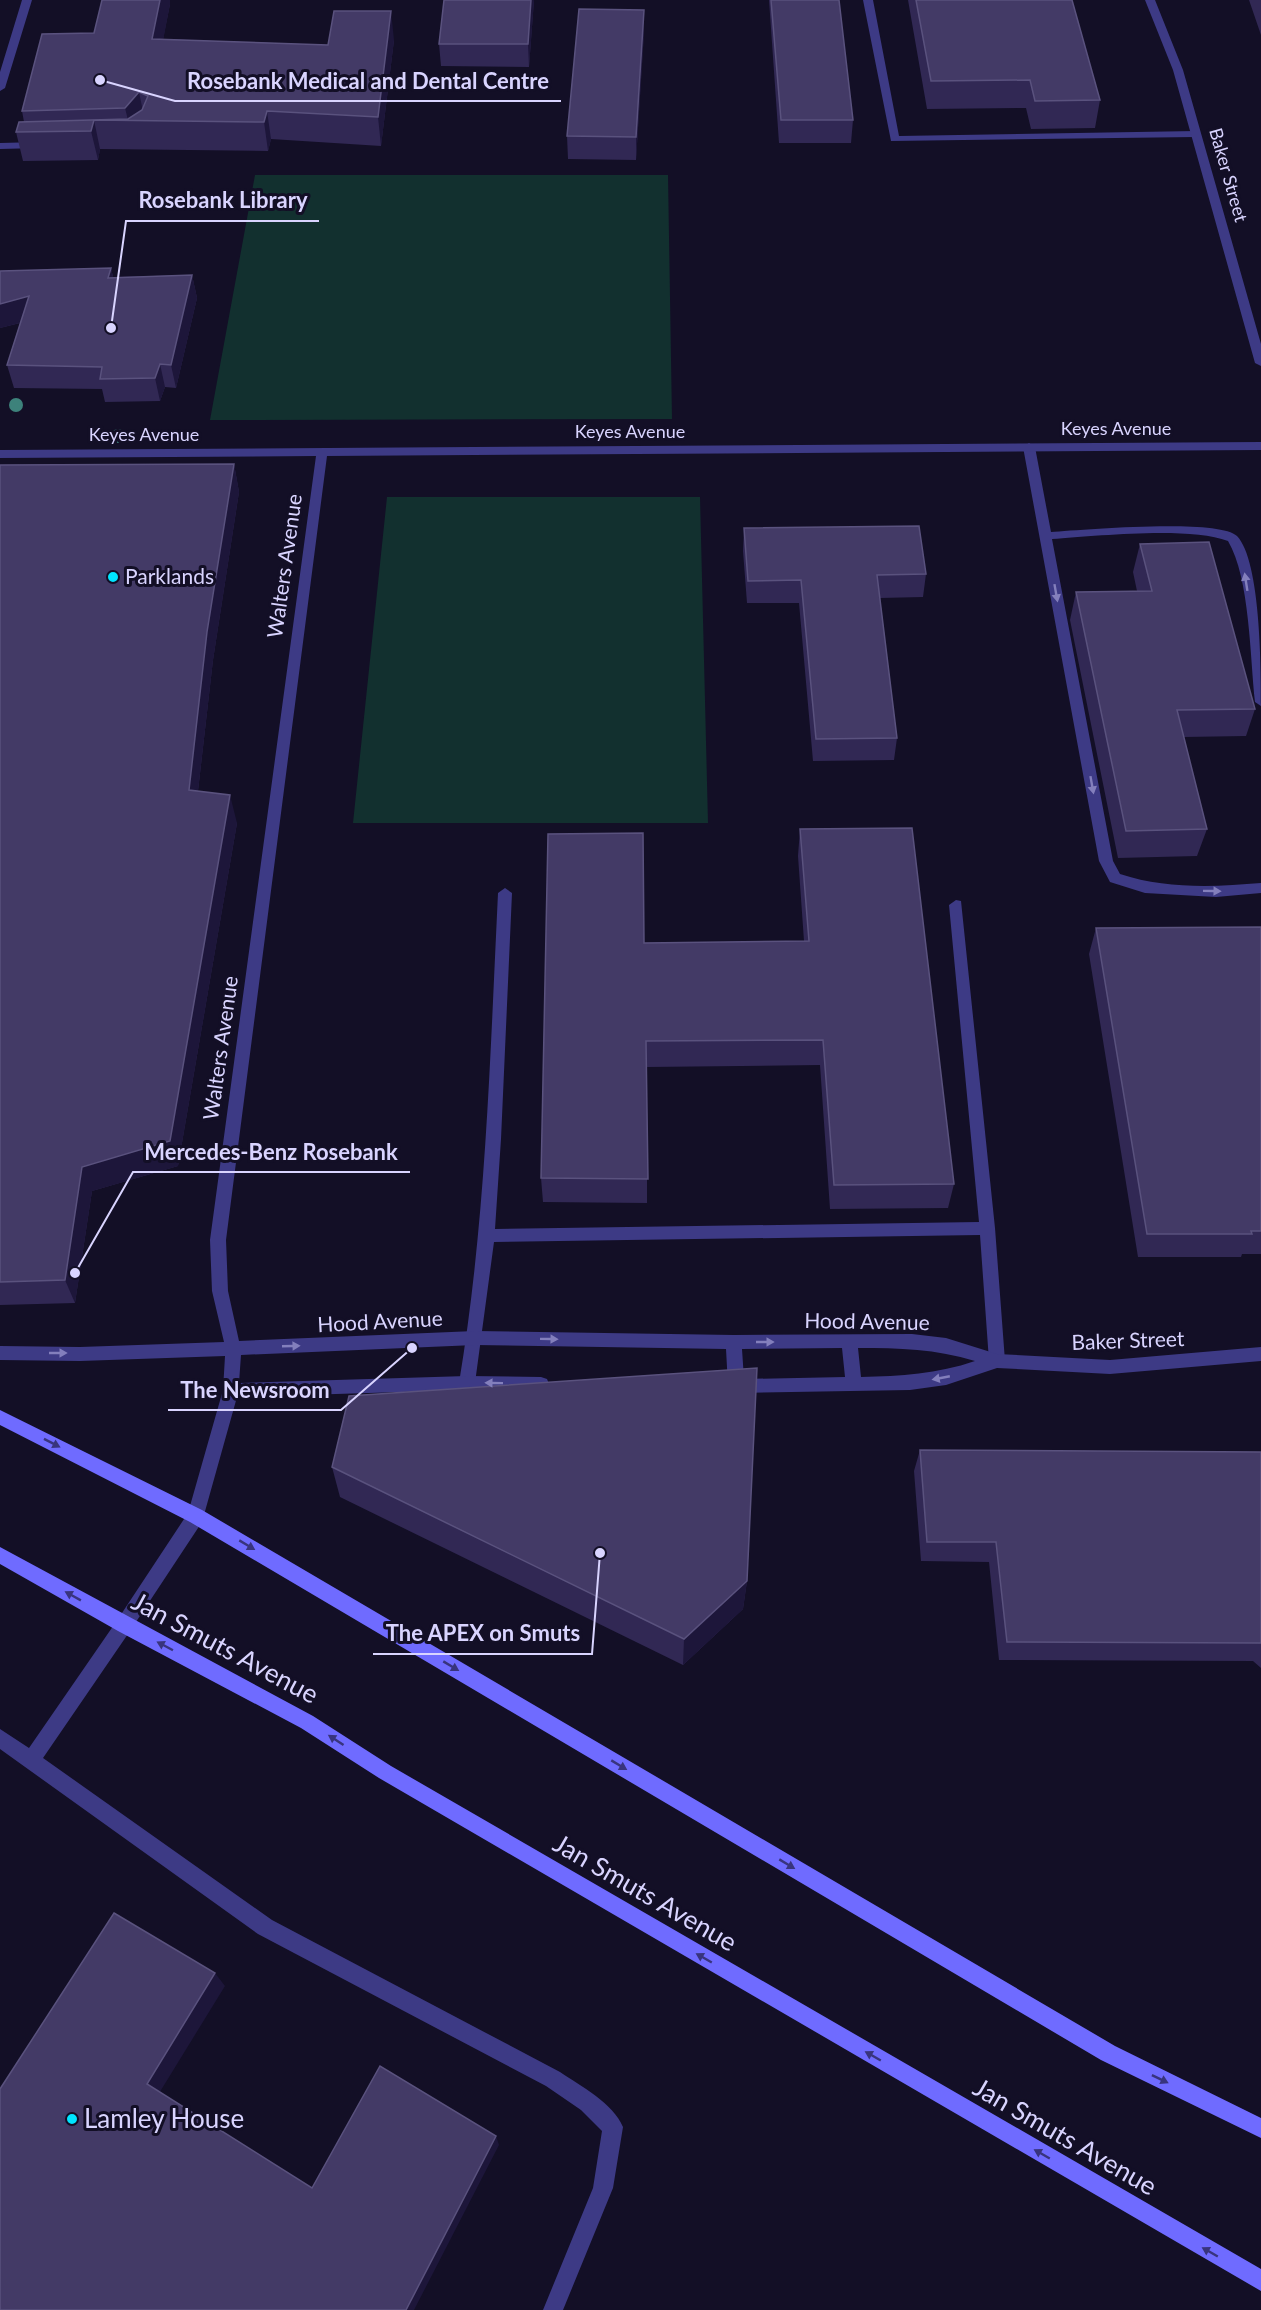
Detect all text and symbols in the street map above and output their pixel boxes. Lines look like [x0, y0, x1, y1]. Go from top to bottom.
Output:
callout: Rosebank Medical and Dental Centre [175, 61, 561, 101]
text: Rosebank Medical and Dental Centre [187, 67, 549, 94]
street label: Baker Street [1205, 125, 1253, 225]
callout: Rosebank Library [126, 181, 319, 221]
text: Rosebank Library [138, 186, 308, 213]
street label: Keyes Avenue [1061, 417, 1171, 439]
street label: Keyes Avenue [575, 420, 685, 442]
street label: Keyes Avenue [89, 423, 199, 445]
street label: Walters Avenue [261, 492, 306, 640]
place label: Parklands [125, 563, 214, 588]
marker: Parklands [106, 570, 120, 584]
one-way arrow [1242, 572, 1251, 591]
one-way arrow [1052, 584, 1061, 603]
one-way arrow [1088, 776, 1097, 795]
one-way arrow [1202, 886, 1221, 896]
street label: Walters Avenue [197, 974, 242, 1122]
callout: Mercedes-Benz Rosebank [133, 1132, 410, 1172]
text: Mercedes-Benz Rosebank [144, 1138, 398, 1165]
street label: Hood Avenue [317, 1305, 443, 1336]
street label: Hood Avenue [804, 1307, 930, 1334]
street label: Baker Street [1071, 1325, 1185, 1354]
one-way arrow [539, 1334, 558, 1344]
one-way arrow [755, 1337, 774, 1347]
one-way arrow [282, 1342, 301, 1351]
one-way arrow [49, 1349, 68, 1358]
callout: The Newsroom [168, 1370, 341, 1410]
one-way arrow [931, 1374, 950, 1383]
text: The Newsroom [180, 1376, 330, 1403]
one-way arrow [485, 1379, 504, 1388]
one-way arrow [44, 1439, 61, 1448]
one-way arrow [239, 1540, 255, 1551]
street label: Jan Smuts Avenue [127, 1584, 324, 1710]
one-way arrow [64, 1591, 81, 1601]
callout: The APEX on Smuts [373, 1614, 592, 1654]
text: The APEX on Smuts [386, 1619, 580, 1646]
one-way arrow [156, 1641, 173, 1651]
one-way arrow [443, 1660, 459, 1671]
one-way arrow [328, 1735, 344, 1746]
one-way arrow [611, 1760, 628, 1770]
street label: Jan Smuts Avenue [548, 1827, 743, 1958]
one-way arrow [779, 1859, 796, 1869]
one-way arrow [696, 1953, 712, 1964]
one-way arrow [865, 2051, 881, 2062]
street label: Jan Smuts Avenue [968, 2071, 1163, 2202]
one-way arrow [1152, 2074, 1169, 2083]
place label: Lamley House [84, 2102, 244, 2134]
marker: Lamley House [65, 2112, 79, 2126]
one-way arrow [1033, 2149, 1050, 2159]
one-way arrow [1201, 2247, 1218, 2257]

